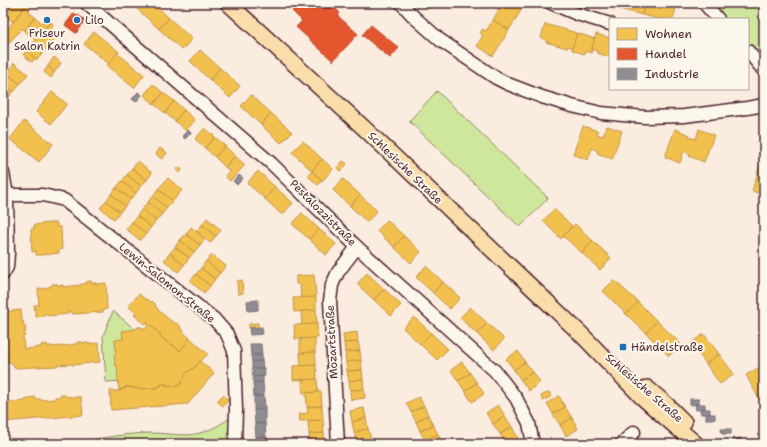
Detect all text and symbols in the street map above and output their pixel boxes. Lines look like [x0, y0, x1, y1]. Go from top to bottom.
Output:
place label: Lilo [85, 13, 104, 28]
marker: Friseur Salon Katrin [42, 15, 52, 25]
marker: Lilo [72, 15, 82, 25]
legend [609, 18, 749, 90]
place label: Friseur Salon Katrin [14, 26, 80, 54]
text: Wohnen [645, 26, 692, 42]
text: Handel [645, 46, 687, 62]
text: Industrie [645, 66, 699, 82]
street label: Schlesische Straße [364, 128, 446, 208]
street label: Pestalozzistraße [287, 177, 359, 249]
street label: Lewin-Salomon-Straße [116, 239, 218, 327]
street label: Mozartstraße [323, 305, 341, 379]
place label: Händelstraße [631, 340, 703, 355]
marker: Händelstraße [618, 342, 628, 352]
street label: Schlesische Straße [602, 350, 686, 426]

